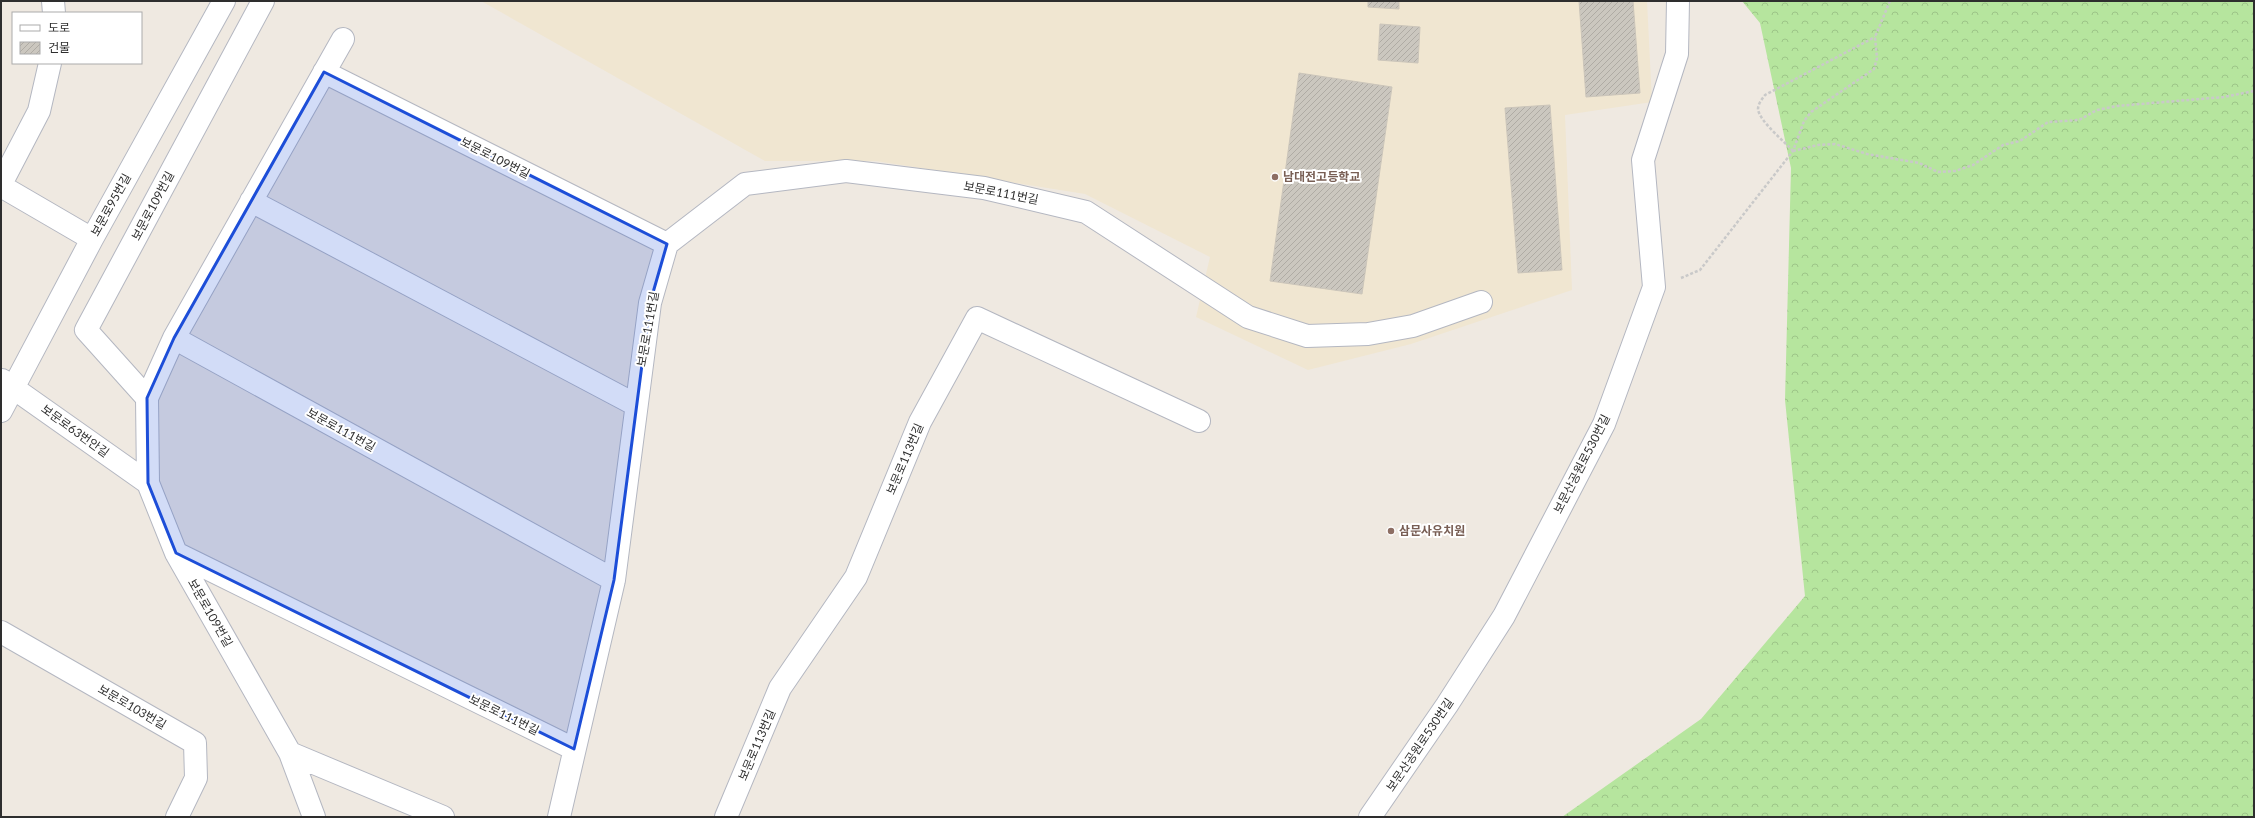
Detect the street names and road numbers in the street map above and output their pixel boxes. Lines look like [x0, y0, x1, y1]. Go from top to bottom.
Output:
street label: 보문로109번길 [458, 134, 533, 182]
street label: 보문로109번길 [128, 169, 177, 243]
street label: 보문로95번길 [87, 171, 134, 239]
street label: 보문로111번길 [962, 178, 1040, 207]
street label: 보문로111번길 [634, 290, 662, 368]
street label: 보문로63번안길 [38, 401, 112, 460]
street label: 보문로111번길 [304, 405, 378, 455]
street label: 보문산공원로530번길 [1550, 412, 1613, 516]
street label: 보문로113번길 [883, 421, 926, 497]
street label: 보문로109번길 [185, 576, 236, 649]
street label: 보문로103번길 [96, 681, 169, 732]
street label: 보문로111번길 [467, 691, 542, 738]
street label: 보문산공원로530번길 [1383, 695, 1456, 794]
street label: 보문로113번길 [735, 707, 778, 783]

